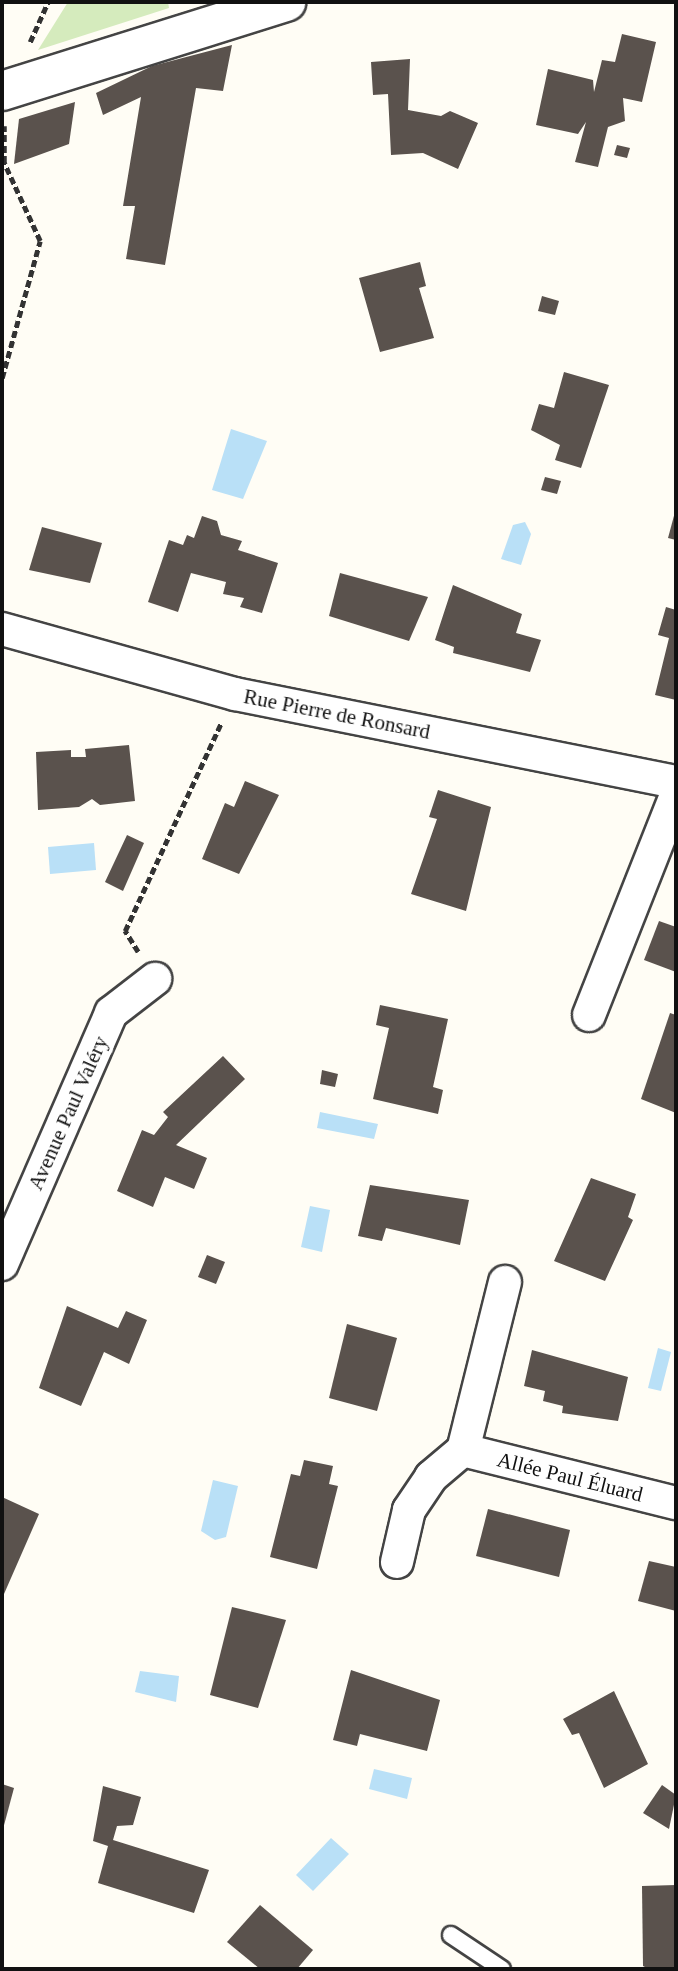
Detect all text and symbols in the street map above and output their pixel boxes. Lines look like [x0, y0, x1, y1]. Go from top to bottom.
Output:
street label: Rue Pierre de Ronsard [242, 684, 432, 744]
street label: Avenue Paul Valéry [23, 1032, 113, 1194]
street label: Allée Paul Éluard [495, 1447, 645, 1507]

